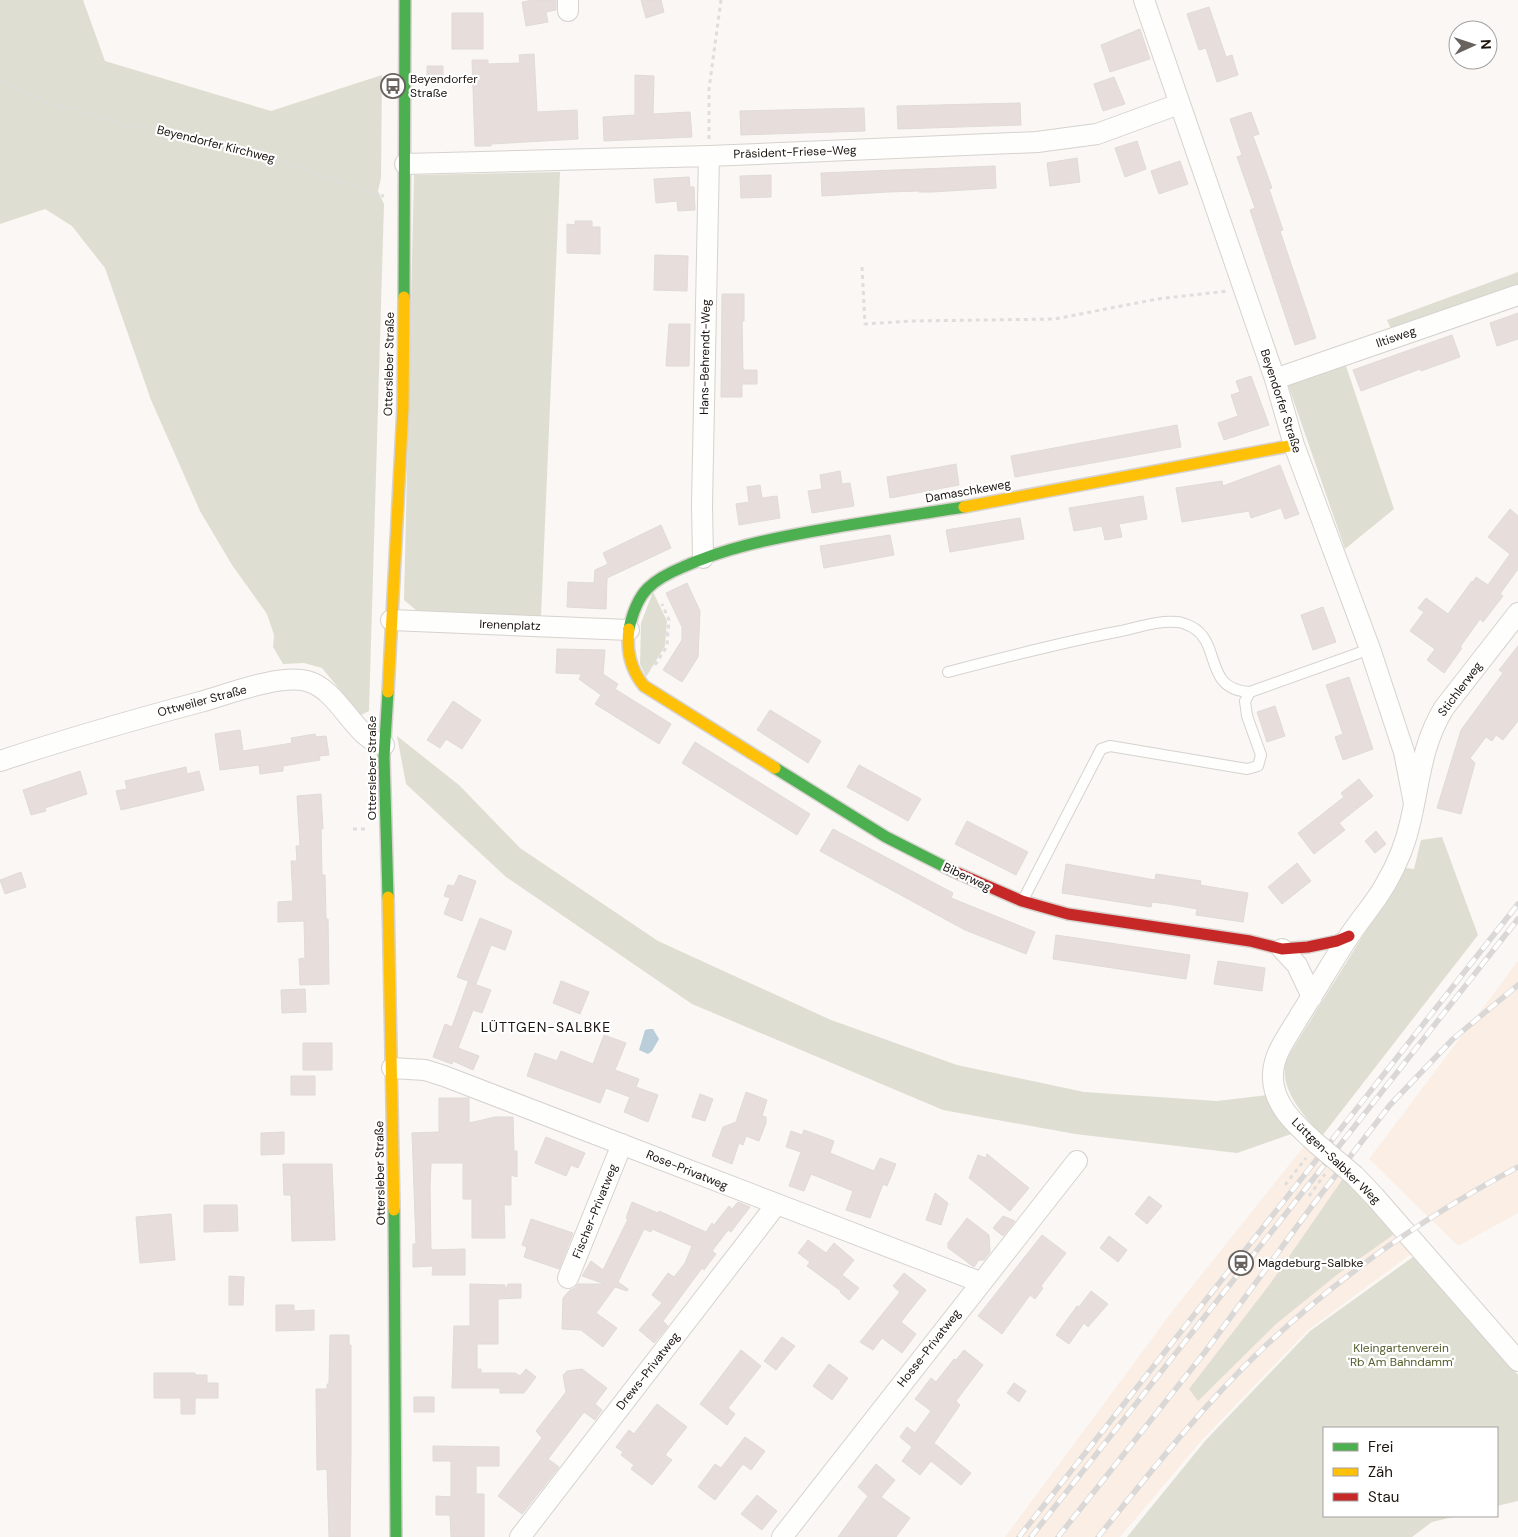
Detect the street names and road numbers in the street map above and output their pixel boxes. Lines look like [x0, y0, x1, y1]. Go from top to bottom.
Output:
street label: Beyendorfer Kirchweg [155, 122, 277, 167]
street label: Präsident-Friese-Weg [733, 142, 857, 162]
street label: Hans-Behrendt-Weg [696, 299, 714, 415]
street label: Ottersleber Straße [380, 311, 398, 416]
street label: Iltisweg [1374, 323, 1418, 351]
street label: Beyendorfer Straße [1257, 347, 1305, 455]
street label: Damaschkeweg [924, 476, 1012, 506]
street label: Irenenplatz [479, 616, 541, 634]
street label: Stichlerweg [1434, 658, 1486, 720]
street label: Ottweiler Straße [156, 681, 249, 721]
street label: Ottersleber Straße [364, 716, 380, 820]
street label: Biberweg [940, 859, 994, 895]
street label: Lüttgen-Salbker Weg [1288, 1114, 1384, 1208]
street label: Ottersleber Straße [371, 1120, 389, 1225]
street label: Rose-Privatweg [644, 1146, 731, 1194]
street label: Fischer-Privatweg [569, 1161, 621, 1261]
street label: Hosse-Privatweg [894, 1306, 965, 1390]
street label: Drews-Privatweg [613, 1329, 684, 1413]

